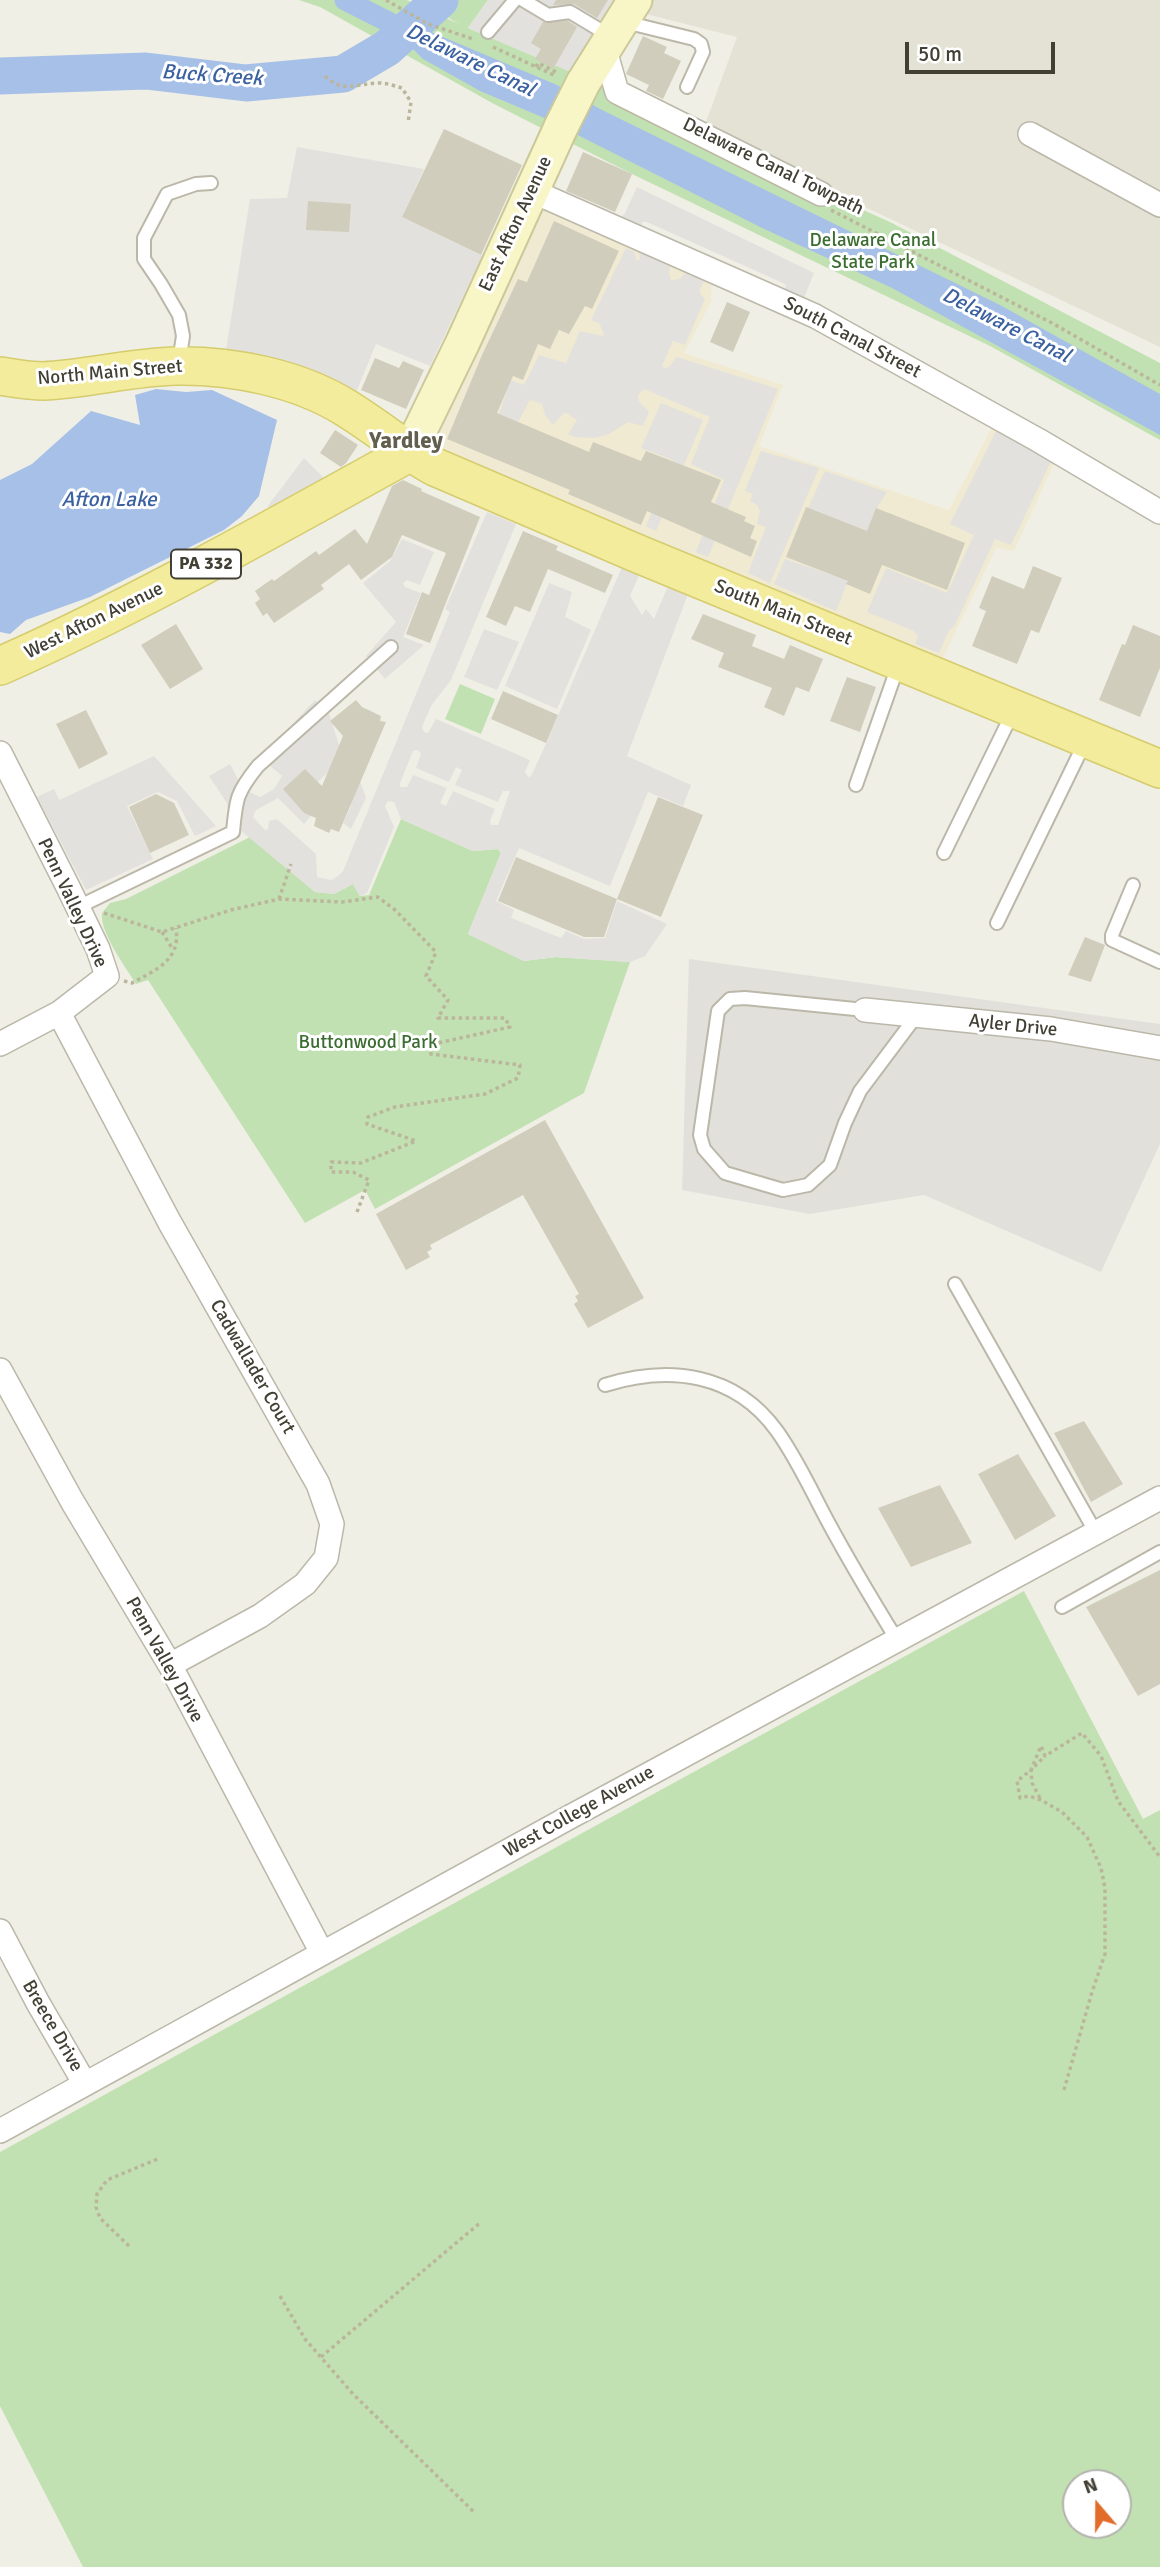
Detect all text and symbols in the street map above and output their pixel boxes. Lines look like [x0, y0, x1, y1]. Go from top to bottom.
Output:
water label: Delaware Canal [401, 19, 539, 103]
scale bar [908, 28, 1058, 72]
text: 50 m [918, 41, 962, 67]
water label: Buck Creek [161, 60, 263, 92]
street label: Delaware Canal Towpath [679, 113, 867, 221]
street label: East Afton Avenue [475, 153, 557, 295]
park label: Delaware Canal State Park [810, 230, 936, 274]
water label: Delaware Canal [938, 283, 1074, 369]
street label: South Canal Street [779, 292, 925, 384]
street label: North Main Street [37, 355, 183, 391]
district label: Yardley [369, 428, 443, 456]
water label: Afton Lake [61, 487, 157, 513]
road number: PA 332 [171, 550, 241, 578]
street label: South Main Street [711, 575, 855, 651]
street label: West Afton Avenue [21, 578, 167, 664]
street label: Penn Valley Drive [32, 835, 112, 971]
street label: Ayler Drive [968, 1010, 1058, 1042]
park label: Buttonwood Park [299, 1032, 437, 1054]
street label: Cadwallader Court [204, 1296, 300, 1438]
street label: Penn Valley Drive [120, 1593, 208, 1727]
street label: West College Avenue [500, 1761, 658, 1863]
street label: Breece Drive [17, 1976, 87, 2076]
north arrow [1062, 2469, 1132, 2539]
text: N [1080, 2473, 1101, 2500]

